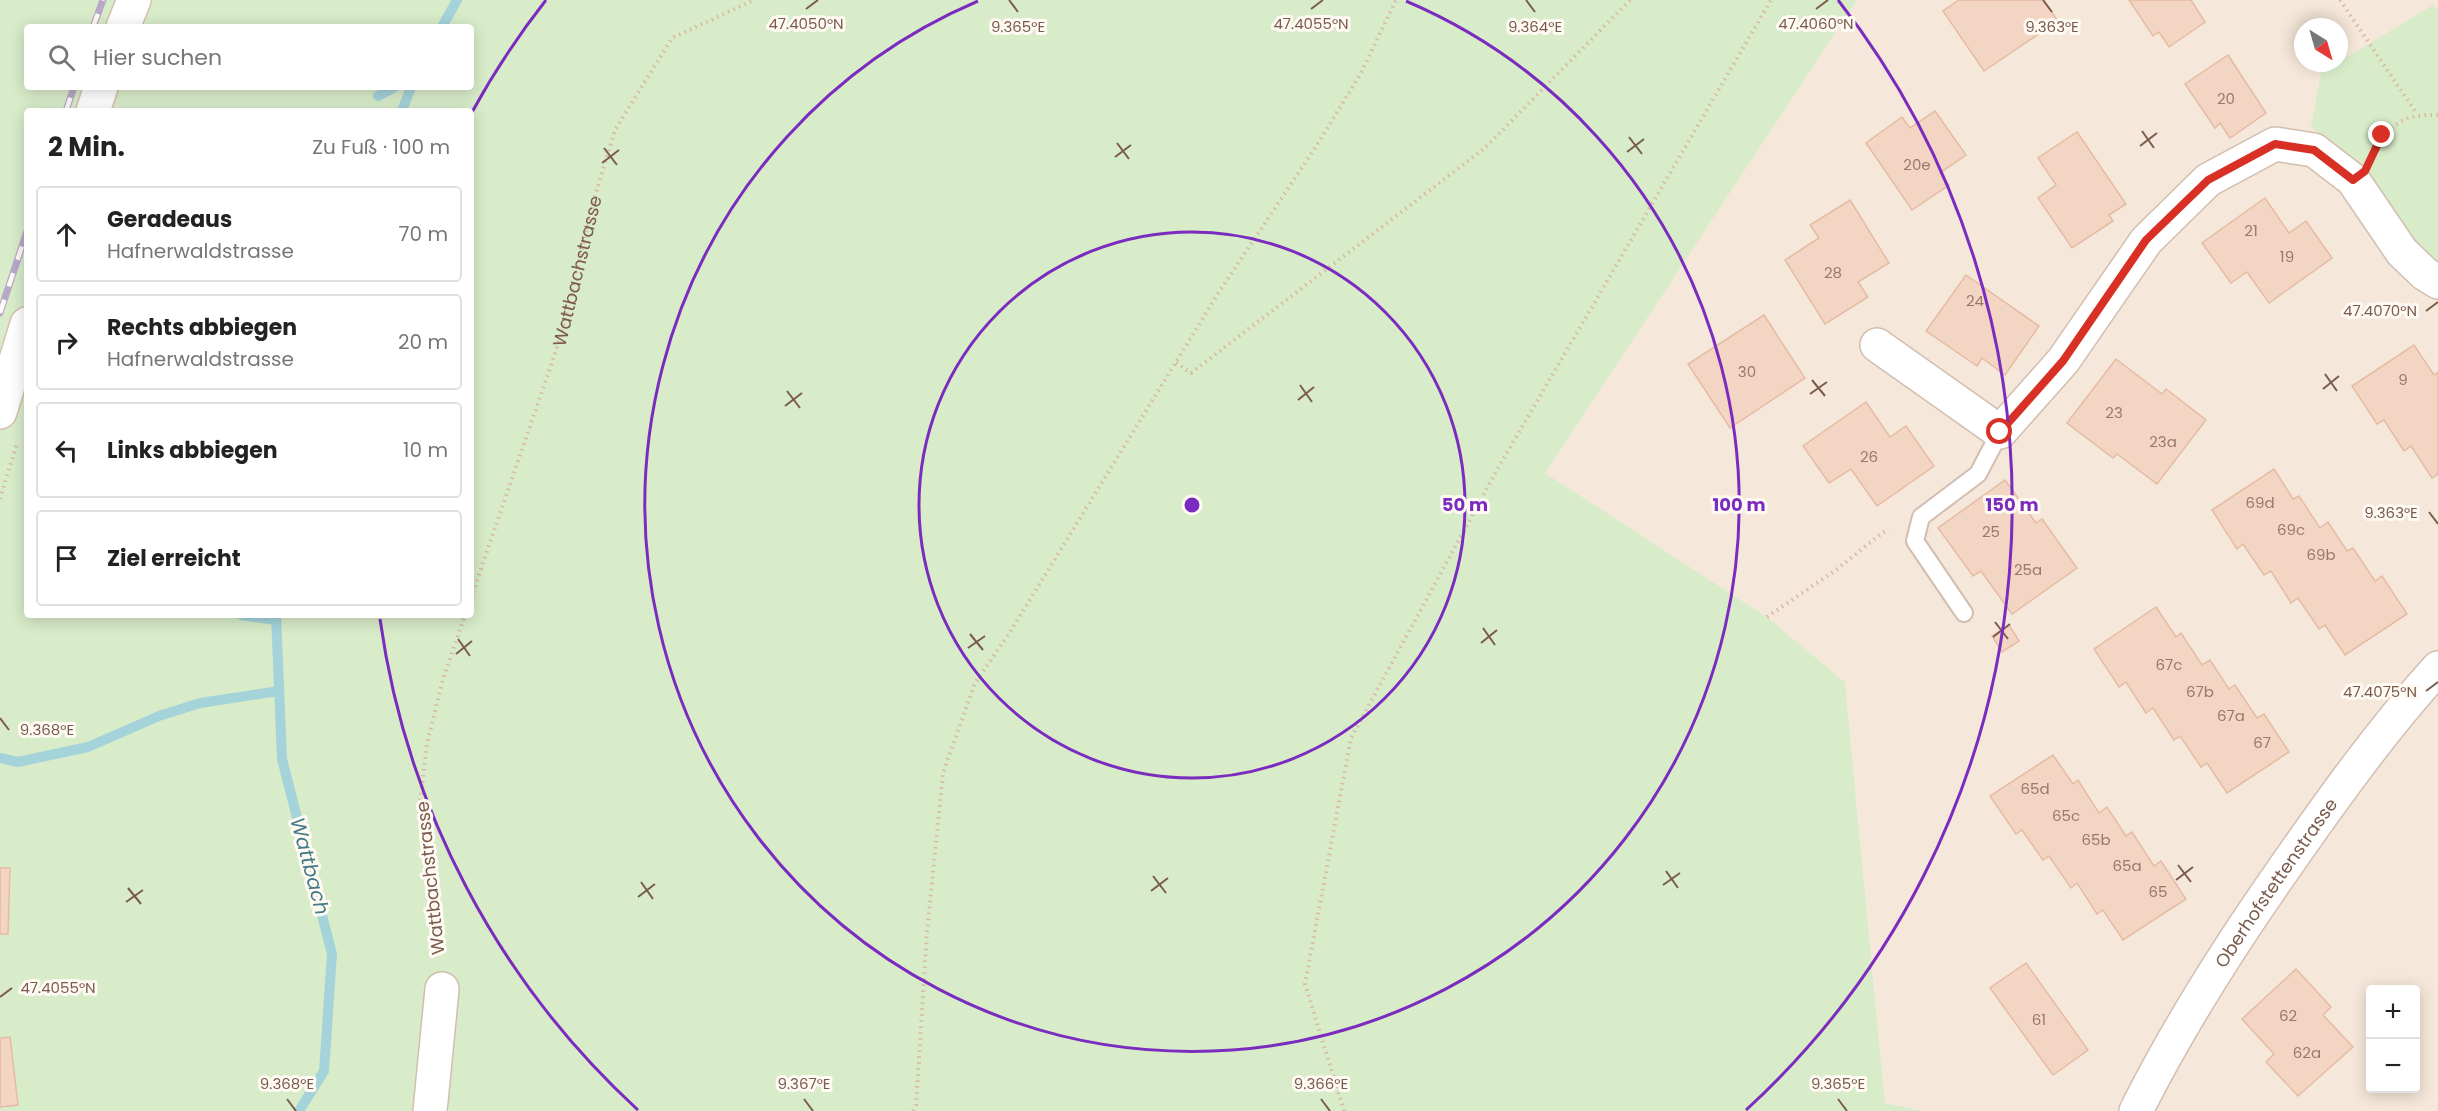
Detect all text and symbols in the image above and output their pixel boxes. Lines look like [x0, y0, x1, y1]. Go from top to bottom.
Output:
text: 47.4050°N [768, 13, 844, 34]
text: 47.4055°N [1273, 13, 1349, 34]
text: 47.4060°N [1778, 13, 1854, 34]
text: 9.365°E [991, 16, 1045, 37]
text: 9.364°E [1508, 16, 1562, 37]
text: 9.363°E [2025, 16, 2079, 37]
north arrow [2294, 18, 2348, 72]
search box [24, 24, 474, 90]
icon: search [45, 41, 78, 74]
text: Hier suchen [93, 42, 222, 73]
house number: 20 [2217, 88, 2235, 109]
route end [2368, 121, 2394, 147]
text: 2 Min. [48, 129, 125, 165]
text: Zu Fuß · 100 m [312, 133, 450, 161]
house number: 20e [1903, 154, 1931, 175]
street label: Wattbachstrasse [546, 193, 607, 349]
text: Geradeaus [107, 204, 232, 235]
icon: ahead [50, 218, 83, 251]
text: 70 m [399, 220, 448, 248]
house number: 21 [2244, 220, 2258, 241]
text: Hafnerwaldstrasse [107, 237, 294, 265]
house number: 19 [2280, 246, 2294, 267]
house number: 28 [1824, 262, 1842, 283]
house number: 24 [1966, 290, 1984, 311]
text: 47.4070°N [2343, 300, 2417, 321]
text: Rechts abbiegen [107, 312, 297, 343]
icon: right [50, 326, 83, 359]
text: 20 m [398, 328, 448, 356]
text: Hafnerwaldstrasse [107, 345, 294, 373]
house number: 30 [1738, 361, 1756, 382]
house number: 9 [2398, 369, 2408, 390]
house number: 23 [2105, 402, 2123, 423]
route start [1986, 418, 2012, 444]
house number: 23a [2149, 431, 2177, 452]
icon: left [50, 434, 83, 467]
text: Links abbiegen [107, 435, 278, 466]
text: 10 m [403, 436, 448, 464]
house number: 26 [1860, 446, 1878, 467]
text: 50 m [1442, 492, 1488, 517]
text: 100 m [1712, 492, 1766, 517]
text: 150 m [1985, 492, 2039, 517]
house number: 69d [2245, 492, 2275, 513]
centre of rings [1182, 495, 1202, 515]
text: 9.363°E [2364, 502, 2418, 523]
house number: 69c [2277, 519, 2305, 540]
house number: 25 [1982, 521, 2000, 542]
icon: arrive [50, 542, 83, 575]
text: Ziel erreicht [107, 543, 241, 574]
house number: 69b [2306, 544, 2336, 565]
house number: 25a [2014, 559, 2042, 580]
house number: 67c [2156, 654, 2182, 675]
house number: 67b [2186, 681, 2214, 702]
text: 47.4075°N [2343, 681, 2417, 702]
house number: 67a [2217, 705, 2245, 726]
text: 9.368°E [20, 719, 74, 740]
house number: 67 [2253, 732, 2271, 753]
house number: 65d [2020, 778, 2050, 799]
street label: Oberhofstettenstrasse [2208, 793, 2343, 972]
street label: Wattbachstrasse [409, 800, 451, 956]
house number: 65c [2052, 805, 2080, 826]
water label: Wattbach [284, 814, 336, 918]
house number: 65b [2081, 829, 2111, 850]
house number: 65a [2112, 855, 2142, 876]
house number: 65 [2149, 881, 2167, 902]
text: 47.4055°N [20, 977, 96, 998]
map controls [2366, 985, 2420, 1093]
button: + [2366, 985, 2420, 1039]
house number: 62 [2279, 1005, 2297, 1026]
house number: 61 [2032, 1009, 2046, 1030]
button: − [2366, 1039, 2420, 1093]
house number: 62a [2293, 1042, 2321, 1063]
text: 9.368°E [260, 1073, 314, 1094]
text: 9.367°E [778, 1073, 831, 1094]
text: 9.366°E [1294, 1073, 1348, 1094]
text: 9.365°E [1811, 1073, 1865, 1094]

